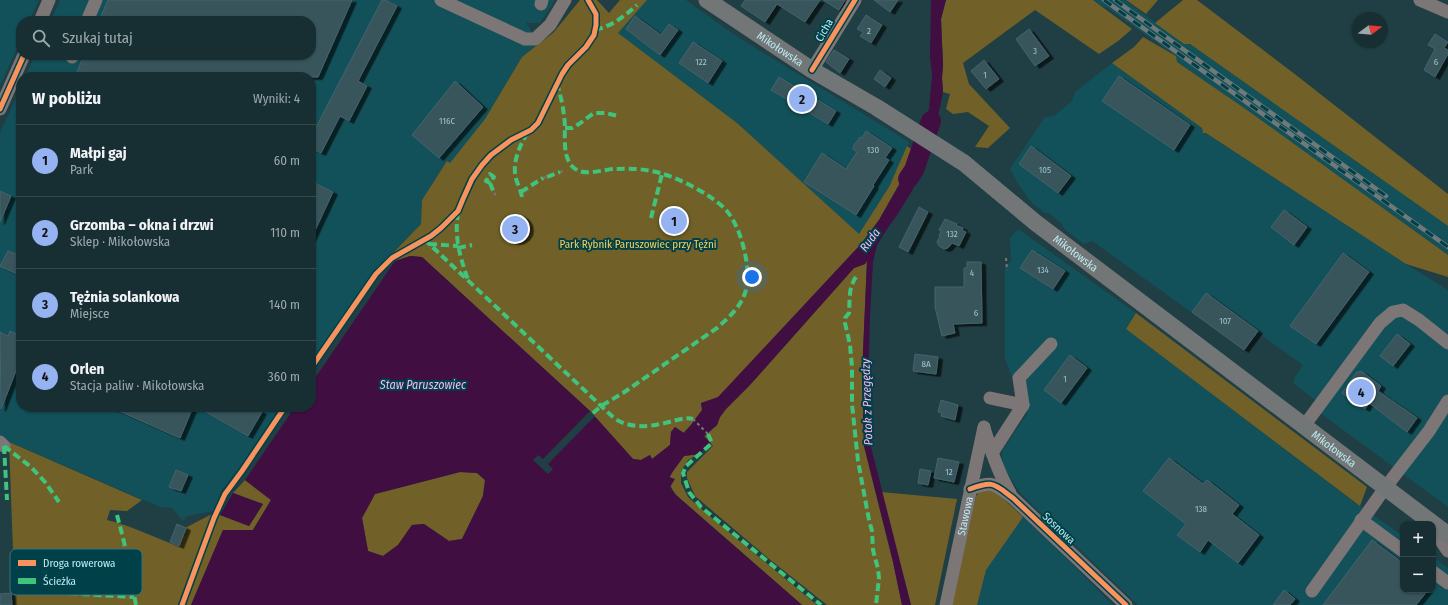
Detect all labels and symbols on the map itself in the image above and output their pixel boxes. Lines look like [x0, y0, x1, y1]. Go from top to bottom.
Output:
north arrow [1352, 12, 1388, 48]
street label: Cicha [813, 16, 836, 44]
house number: 2 [867, 26, 871, 36]
street label: Mikołowska [754, 29, 805, 69]
house number: 3 [1033, 46, 1037, 56]
house number: 122 [695, 57, 707, 67]
house number: 6 [1434, 57, 1439, 67]
house number: 1 [983, 70, 987, 80]
pin: 2 [789, 84, 815, 114]
house number: 116C [439, 116, 455, 126]
house number: 130 [867, 145, 879, 155]
house number: 105 [1039, 165, 1051, 175]
pin: 1 [661, 206, 687, 236]
pin: 3 [502, 214, 528, 244]
water label: Ruda [857, 226, 883, 254]
house number: 132 [946, 229, 958, 239]
street label: Mikołowska [1051, 232, 1100, 275]
park label: Park Rybnik Paruszowiec przy Tężni [560, 238, 717, 251]
house number: 134 [1037, 265, 1050, 275]
your location [742, 267, 762, 287]
house number: 4 [970, 268, 975, 278]
house number: 6 [974, 308, 979, 318]
house number: 107 [1219, 316, 1231, 326]
water label: Potok z Przegędzy [858, 358, 876, 446]
house number: 8A [921, 359, 931, 369]
house number: 1 [1063, 374, 1067, 384]
pin: 4 [1348, 377, 1374, 407]
water label: Staw Paruszowiec [379, 378, 467, 392]
street label: Mikołowska [1309, 428, 1359, 470]
house number: 12 [945, 467, 953, 477]
street label: Stawowa [955, 495, 976, 537]
house number: 138 [1195, 504, 1208, 514]
street label: Sosnowa [1040, 510, 1078, 547]
legend [10, 549, 142, 595]
text: Droga rowerowa [43, 557, 115, 570]
text: Ścieżka [43, 574, 76, 588]

